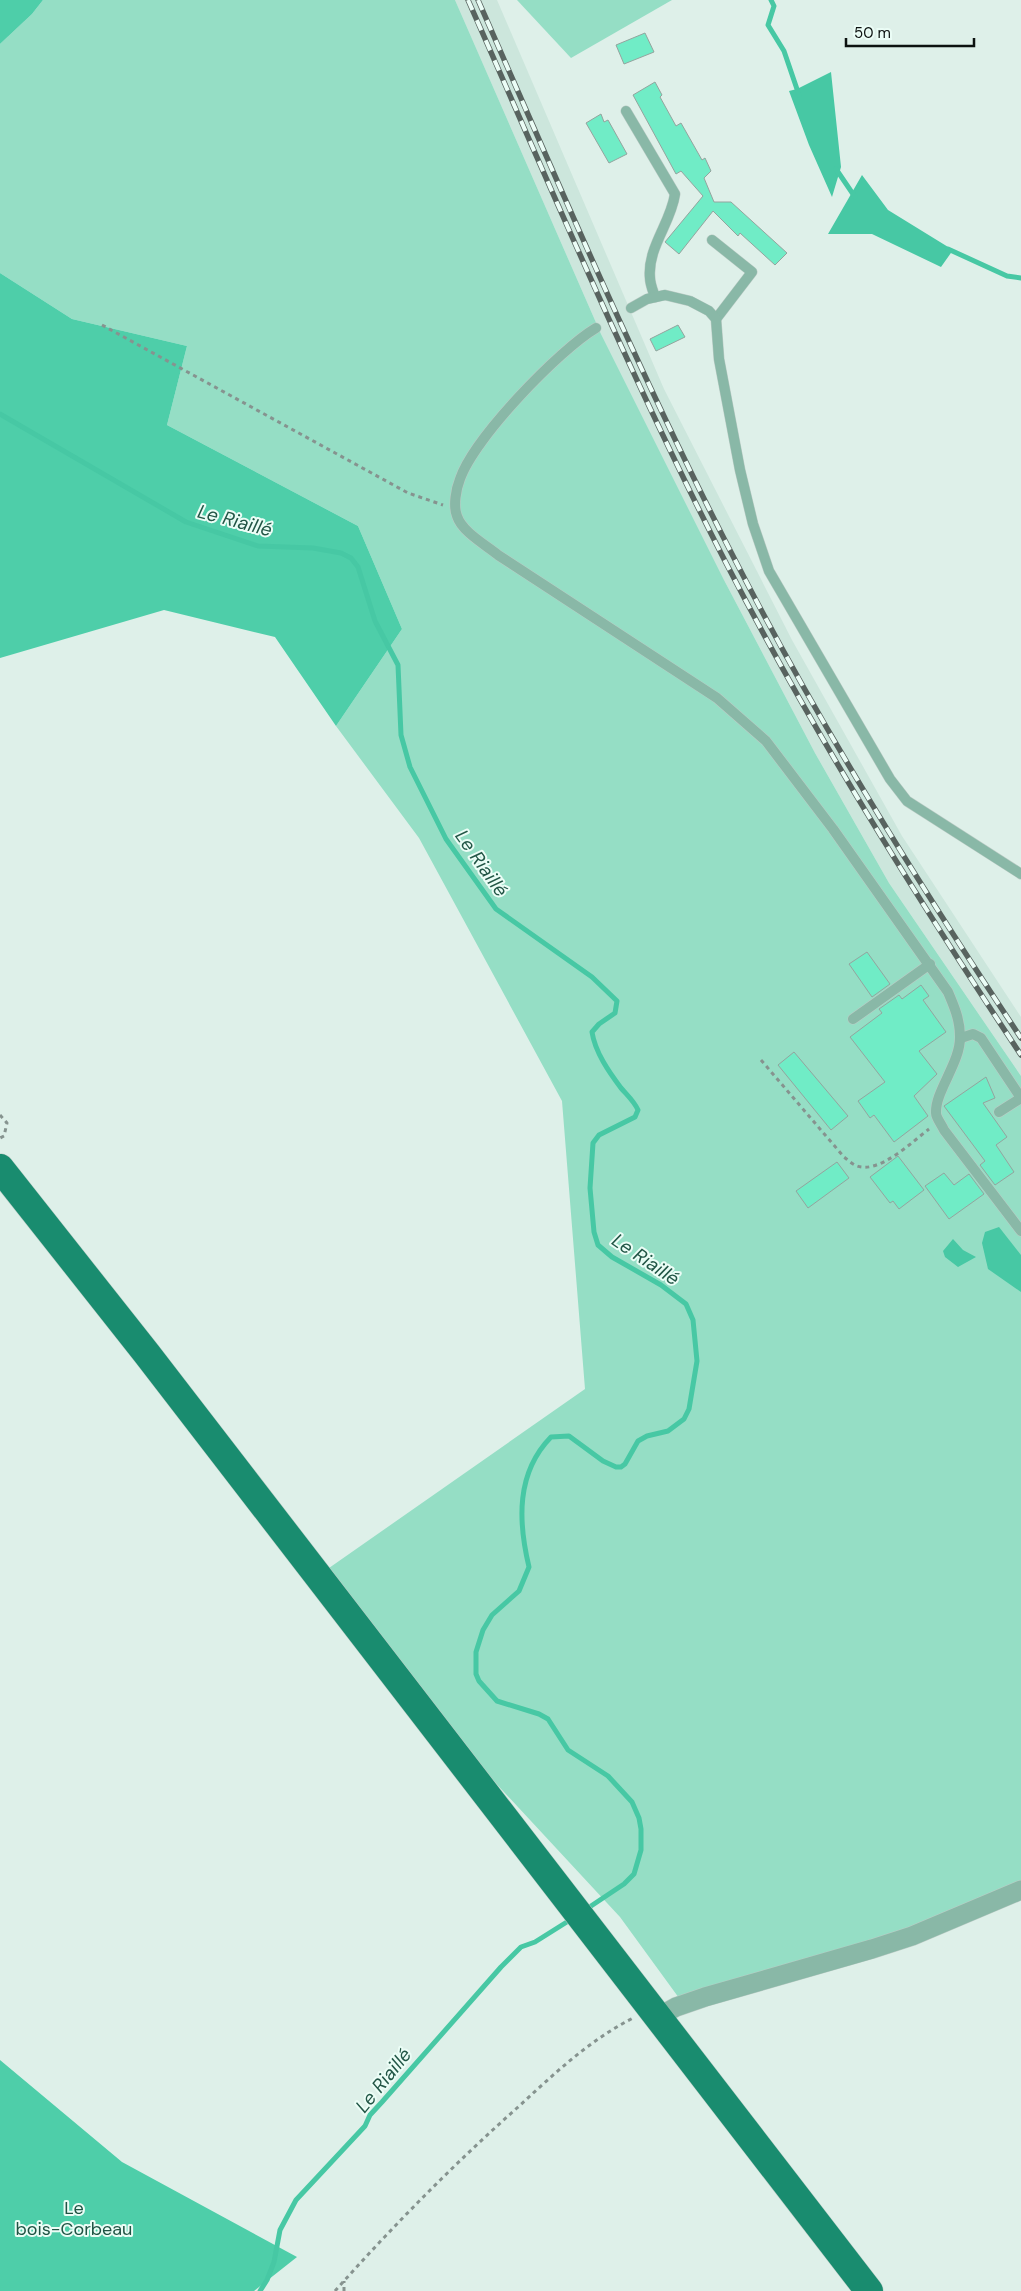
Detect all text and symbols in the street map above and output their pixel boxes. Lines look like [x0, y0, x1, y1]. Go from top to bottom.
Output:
scale bar [846, 15, 974, 47]
text: 50 m [854, 23, 891, 43]
water label: Le Riaillé [195, 499, 275, 542]
water label: Le Riaillé [450, 825, 514, 902]
water label: Le Riaillé [607, 1228, 684, 1291]
water label: Le Riaillé [350, 2043, 417, 2118]
park label: Le bois-Corbeau [16, 2196, 132, 2241]

